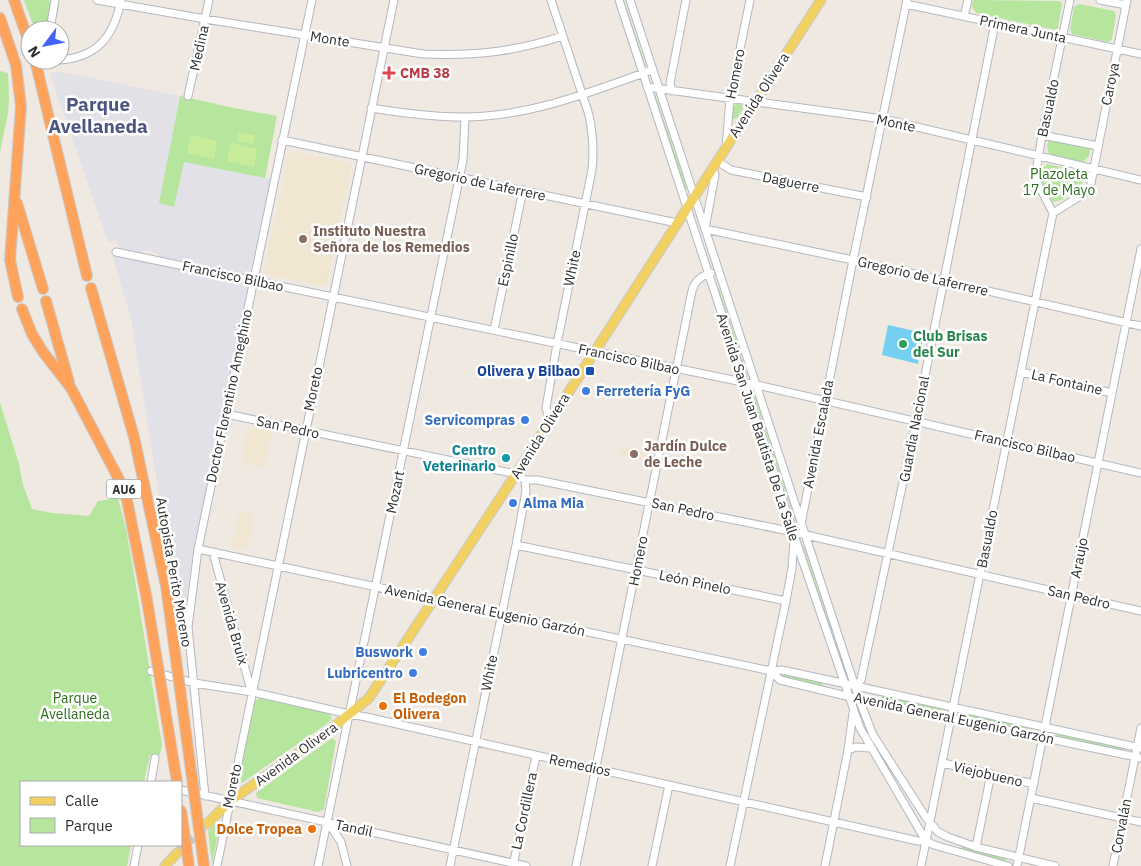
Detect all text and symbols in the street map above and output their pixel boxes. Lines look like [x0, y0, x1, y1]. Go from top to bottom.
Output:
street label: Primera Junta [978, 11, 1069, 47]
north arrow [20, 20, 70, 70]
street label: Medina [185, 23, 213, 72]
street label: Monte [309, 27, 351, 51]
text: N [24, 43, 44, 61]
street label: Homero [721, 47, 749, 101]
street label: Avenida Olivera [725, 49, 793, 141]
street label: Caroya [1097, 60, 1123, 107]
place label: CMB 38 [400, 64, 450, 82]
marker: CMB 38 [382, 66, 396, 80]
street label: Basualdo [1033, 77, 1063, 139]
district label: Parque Avellaneda [48, 92, 148, 138]
street label: Monte [875, 110, 918, 136]
street label: Gregorio de Laferrere [413, 159, 548, 205]
park label: Plazoleta 17 de Mayo [1023, 165, 1096, 199]
street label: Daguerre [761, 168, 821, 196]
place label: Instituto Nuestra Señora de los Remedios [313, 222, 470, 256]
street label: Espinillo [494, 232, 522, 288]
marker: Instituto Nuestra Señora de los Remedios [297, 233, 309, 245]
street label: White [559, 248, 585, 288]
street label: Gregorio de Laferrere [856, 252, 991, 300]
street label: Francisco Bilbao [181, 256, 286, 296]
street label: Doctor Florentino Ameghino [202, 308, 256, 484]
street label: Avenida San Juan Bautista De La Salle [713, 311, 804, 544]
place label: Club Brisas del Sur [913, 327, 988, 361]
marker: Club Brisas del Sur [897, 338, 909, 350]
street label: Francisco Bilbao [577, 339, 682, 379]
place label: Olivera y Bilbao [477, 362, 580, 380]
street label: Moreto [300, 365, 326, 413]
marker: Olivera y Bilbao [584, 365, 596, 377]
street label: La Fontaine [1030, 365, 1105, 399]
street label: Guardia Nacional [895, 374, 933, 484]
street label: Avenida Escalada [799, 378, 837, 490]
place label: Ferretería FyG [596, 382, 690, 400]
marker: Ferretería FyG [580, 385, 592, 397]
street label: Avenida Olivera [506, 389, 574, 482]
place label: Servicompras [425, 411, 515, 429]
street label: San Pedro [255, 412, 321, 442]
marker: Servicompras [519, 414, 531, 426]
street label: Francisco Bilbao [973, 426, 1078, 466]
place label: Jardín Dulce de Leche [644, 437, 727, 471]
place label: Centro Veterinario [423, 441, 496, 475]
marker: Jardín Dulce de Leche [628, 448, 640, 460]
marker: Centro Veterinario [500, 452, 512, 464]
street label: Mozart [382, 469, 408, 515]
road number: AU6 [106, 479, 142, 498]
place label: Alma Mia [523, 494, 584, 512]
street label: San Pedro [650, 494, 716, 524]
street label: Autopista Perito Moreno [152, 496, 196, 649]
marker: Alma Mia [507, 497, 519, 509]
street label: Basualdo [973, 508, 1001, 569]
street label: Homero [624, 534, 652, 588]
street label: Araujo [1066, 536, 1092, 580]
street label: León Pinelo [657, 566, 733, 598]
street label: Avenida Bruix [211, 579, 253, 667]
street label: Avenida General Eugenio Garzón [383, 580, 587, 640]
street label: San Pedro [1046, 581, 1112, 613]
place label: Buswork [355, 643, 414, 661]
marker: Buswork [417, 646, 429, 658]
street label: White [477, 653, 501, 693]
place label: Lubricentro [327, 664, 403, 682]
marker: Lubricentro [407, 667, 419, 679]
street label: Avenida General Eugenio Garzón [852, 688, 1056, 748]
park label: Parque Avellaneda [40, 689, 110, 723]
place label: El Bodegon Olivera [393, 689, 467, 723]
marker: El Bodegon Olivera [377, 700, 389, 712]
street label: Avenida Olivera [251, 718, 341, 790]
street label: Remedios [548, 750, 613, 780]
street label: Viejobueno [952, 757, 1025, 791]
street label: Moreto [219, 762, 245, 810]
street label: La Cordillera [507, 770, 541, 851]
legend [20, 781, 182, 846]
text: Calle [65, 791, 99, 810]
street label: Corvalán [1107, 797, 1135, 855]
street label: Tandil [334, 815, 375, 841]
text: Parque [65, 816, 113, 835]
place label: Dolce Tropea [216, 820, 302, 838]
marker: Dolce Tropea [306, 823, 318, 835]

